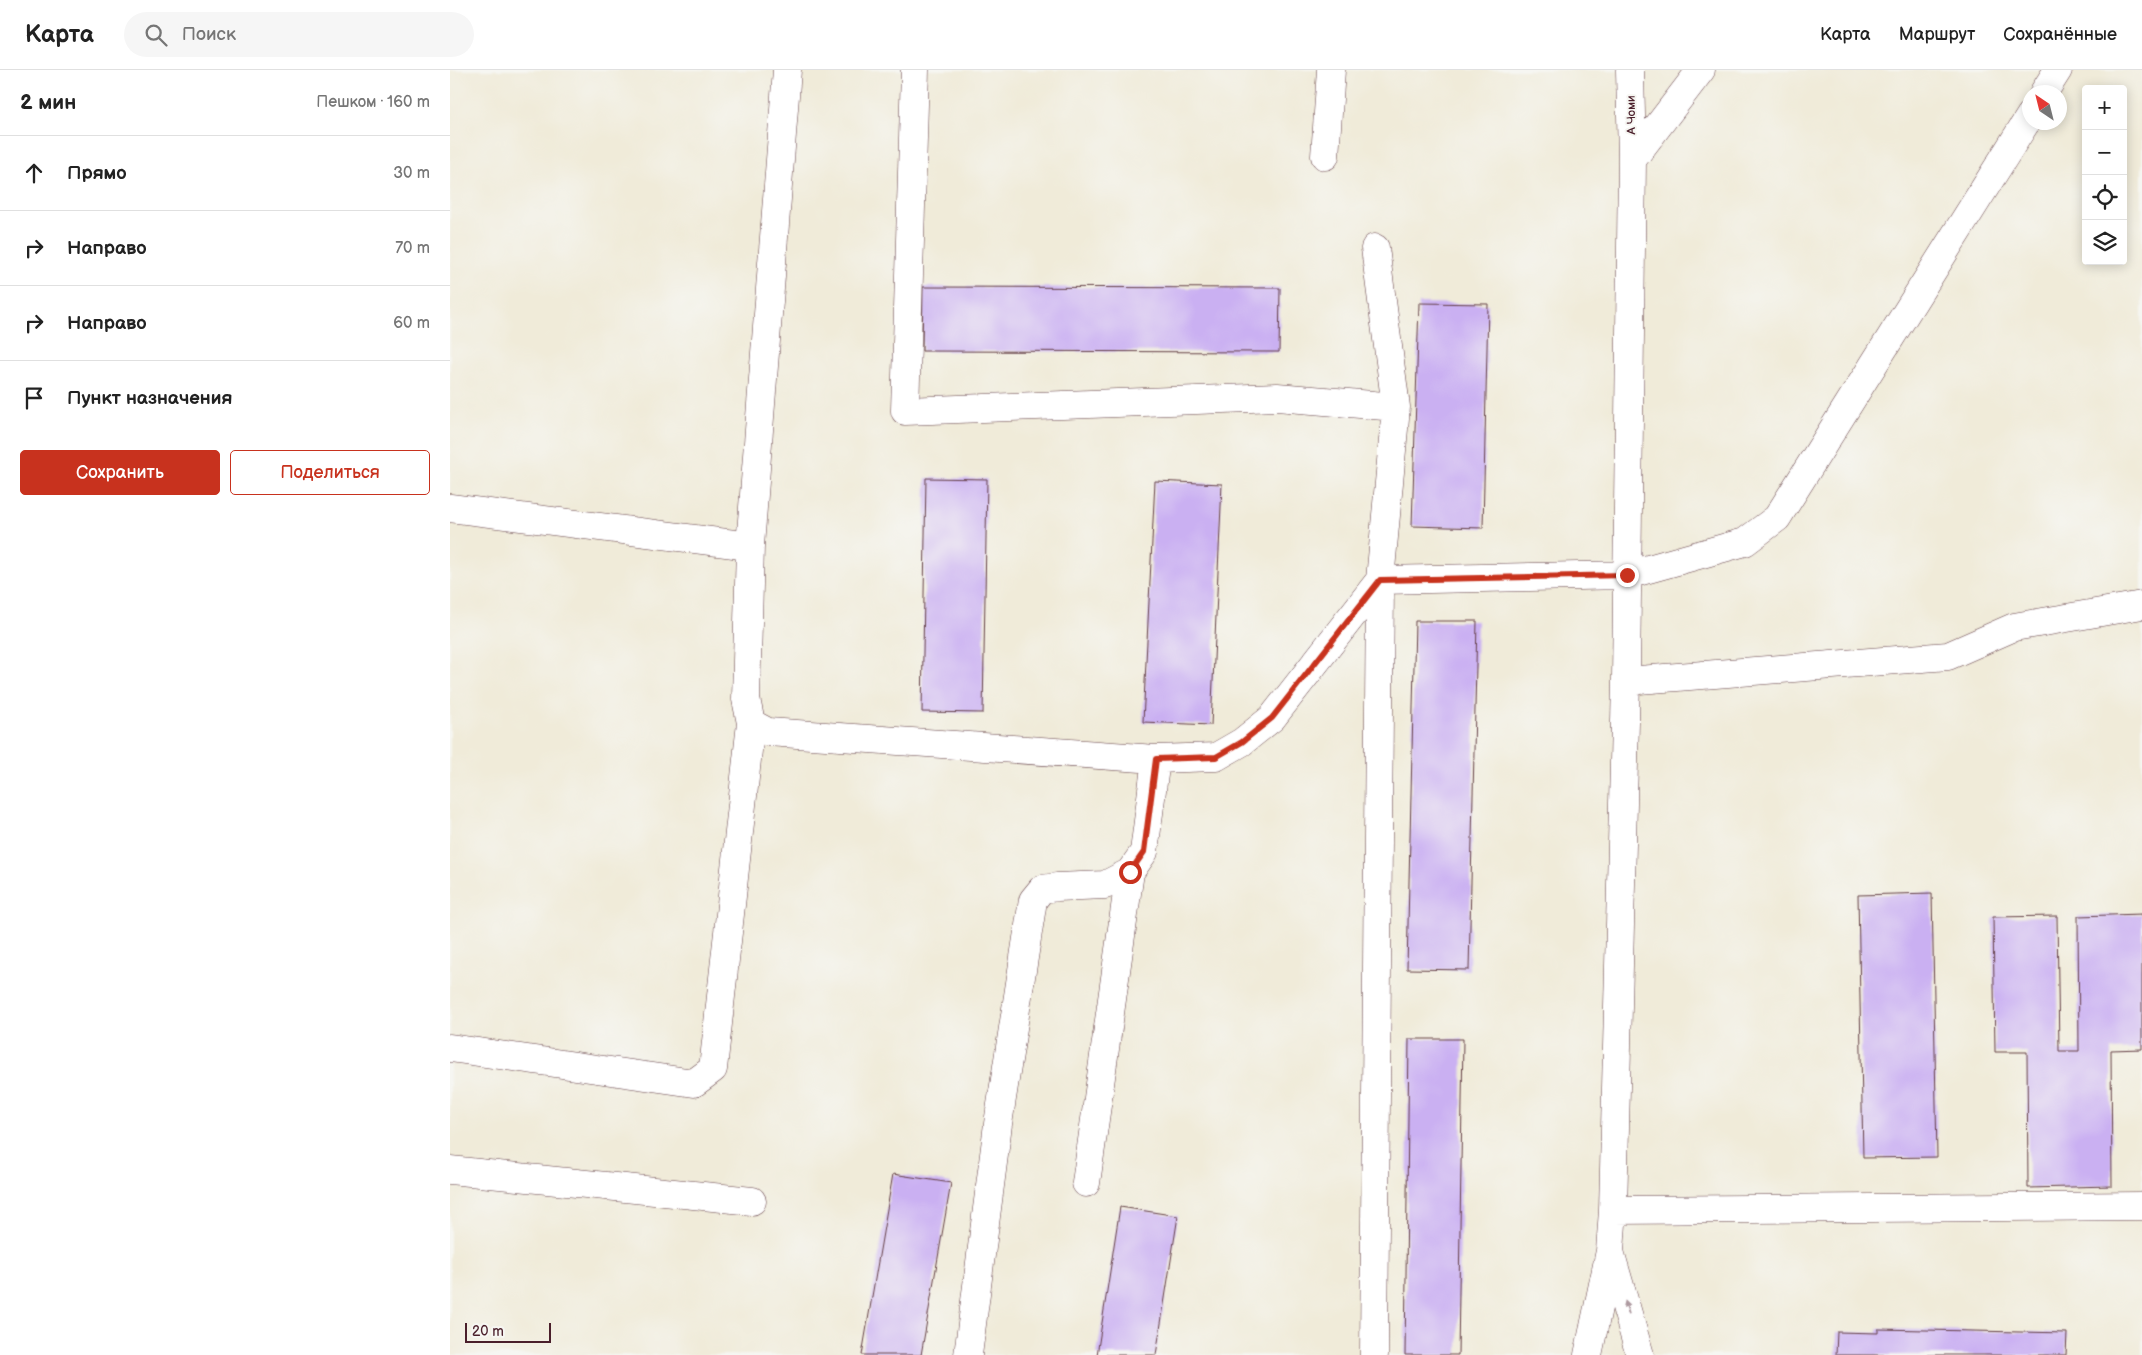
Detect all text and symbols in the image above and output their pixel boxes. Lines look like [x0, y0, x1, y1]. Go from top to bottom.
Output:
search box [124, 12, 474, 57]
text: Карта [25, 20, 94, 49]
icon: search [142, 21, 170, 49]
text: Поиск [182, 23, 236, 46]
text: Карта [1820, 24, 1871, 45]
text: Маршрут [1899, 24, 1975, 45]
text: Сохранённые [2003, 24, 2117, 45]
north arrow [2022, 85, 2067, 130]
map controls [2082, 85, 2127, 265]
button: + [2082, 85, 2127, 130]
text: 2 мин [20, 90, 76, 115]
text: Пешком · 160 m [316, 93, 430, 112]
street label: А Чоми [1624, 95, 1639, 136]
button: − [2082, 130, 2127, 175]
icon: ahead [20, 159, 48, 187]
text: Прямо [67, 162, 127, 185]
text: 30 m [393, 164, 430, 183]
button: locate [2082, 175, 2127, 220]
button: layers [2082, 220, 2127, 265]
icon: right [20, 234, 48, 262]
text: Направо [67, 237, 147, 260]
text: 70 m [395, 239, 430, 258]
icon: right [20, 309, 48, 337]
text: Направо [67, 312, 147, 335]
text: 60 m [393, 314, 430, 333]
icon: arrive [20, 384, 48, 412]
text: Пункт назначения [67, 387, 232, 410]
button: Сохранить [20, 450, 220, 495]
button: Поделиться [230, 450, 430, 495]
route end [1616, 564, 1639, 587]
route start [1119, 861, 1142, 884]
one-way arrow [1622, 1301, 1630, 1316]
scale bar [465, 1320, 551, 1343]
text: 20 m [472, 1323, 504, 1340]

